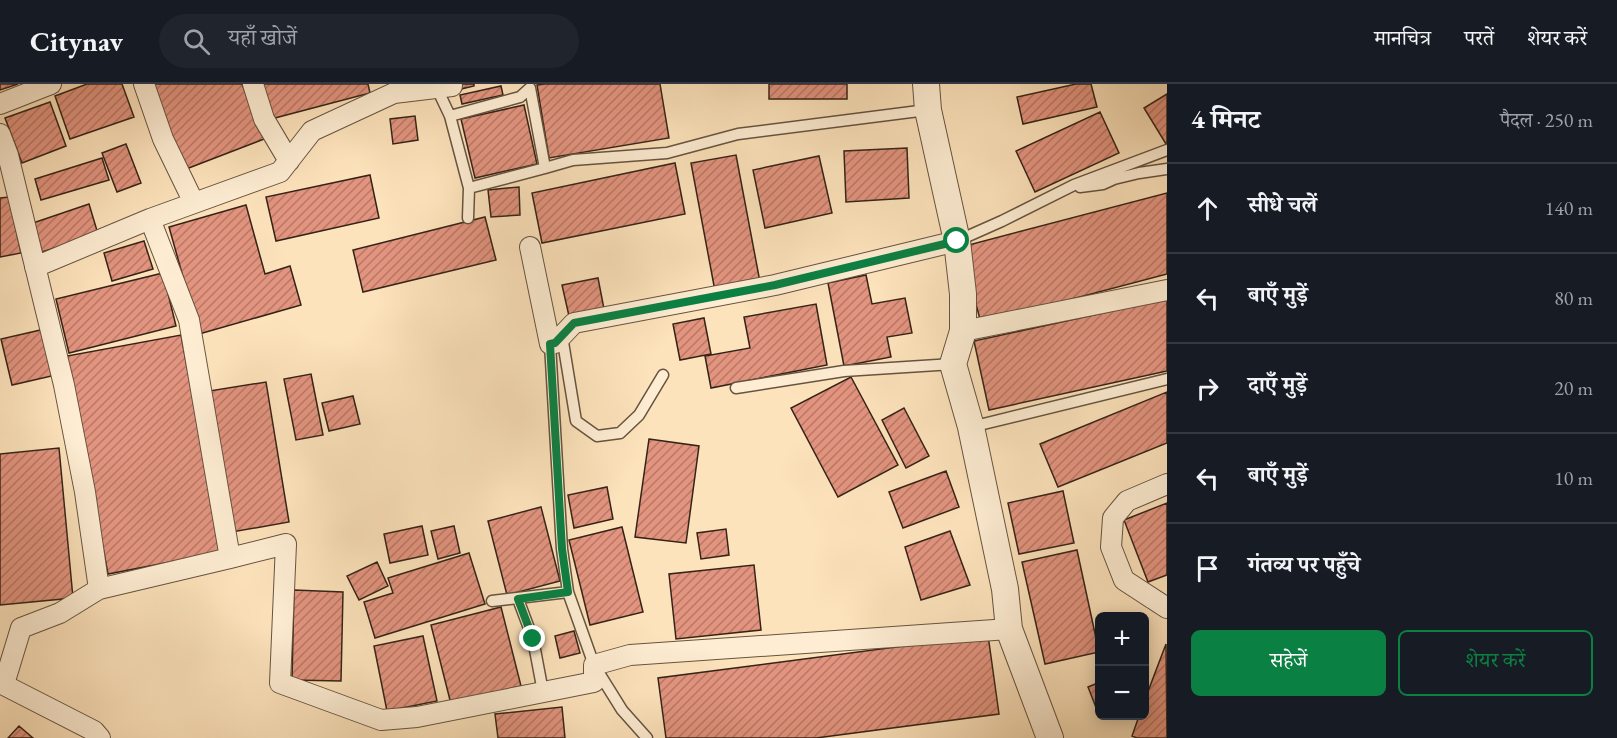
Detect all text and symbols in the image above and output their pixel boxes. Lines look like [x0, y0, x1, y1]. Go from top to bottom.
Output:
search box [159, 14, 579, 68]
text: Citynav [30, 23, 123, 59]
text: यहाँ खोजें [228, 23, 297, 52]
text: मानचित्र [1374, 24, 1431, 51]
text: परतें [1464, 24, 1494, 51]
text: शेयर करें [1527, 24, 1587, 51]
icon: search [180, 25, 213, 58]
text: 4 मिनट [1191, 102, 1260, 136]
text: पैदल · 250 m [1500, 107, 1593, 133]
text: सीधे चलें [1248, 190, 1317, 219]
icon: ahead [1191, 192, 1224, 225]
text: 140 m [1545, 195, 1593, 221]
route start [943, 227, 969, 253]
text: बाएँ मुड़ें [1248, 280, 1308, 309]
icon: left [1191, 282, 1224, 315]
text: 80 m [1554, 285, 1593, 311]
text: दाएँ मुड़ें [1248, 370, 1307, 399]
icon: right [1191, 372, 1224, 405]
text: 20 m [1554, 375, 1593, 401]
text: बाएँ मुड़ें [1248, 460, 1308, 489]
icon: left [1191, 462, 1224, 495]
text: 10 m [1554, 465, 1593, 491]
text: गंतव्य पर पहुँचे [1248, 550, 1360, 579]
icon: arrive [1191, 552, 1224, 585]
map controls [1095, 612, 1149, 720]
button: + [1095, 612, 1149, 666]
route end [519, 625, 545, 651]
button: सहेजें [1191, 630, 1386, 696]
button: शेयर करें [1398, 630, 1593, 696]
button: − [1095, 666, 1149, 720]

